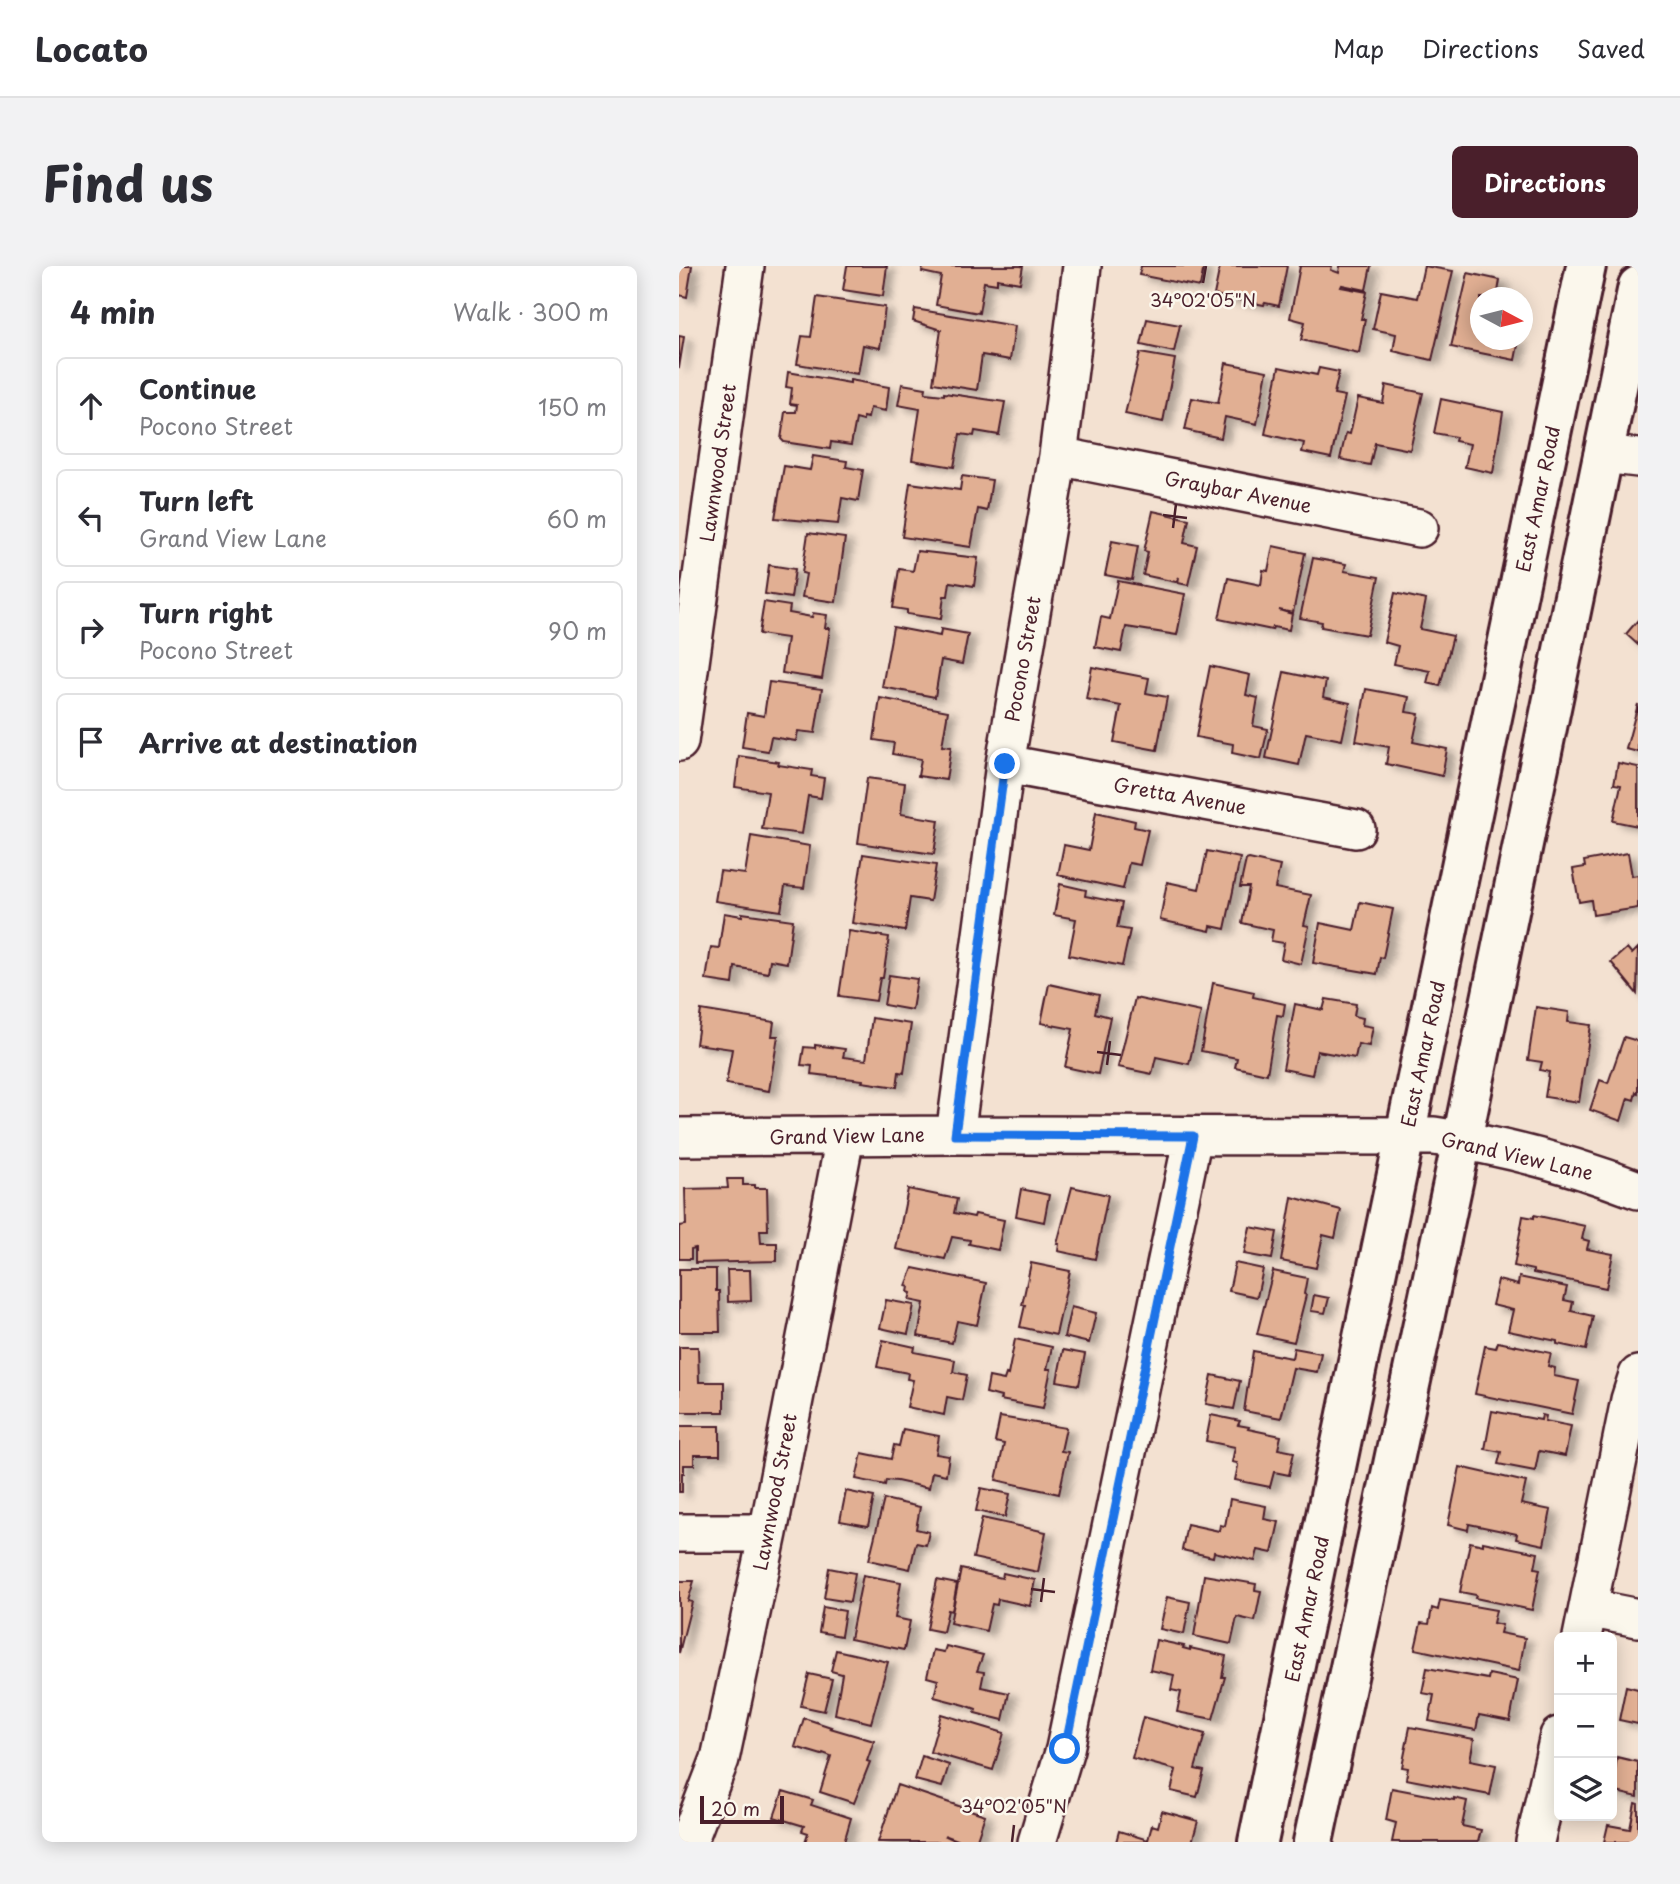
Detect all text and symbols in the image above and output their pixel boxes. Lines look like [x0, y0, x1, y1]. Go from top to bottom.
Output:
text: Locato [35, 23, 148, 73]
text: Map [1333, 30, 1384, 66]
text: Directions [1422, 30, 1539, 66]
text: Saved [1577, 30, 1645, 66]
text: Find us [42, 145, 213, 219]
button: Directions [1452, 146, 1638, 218]
text: 34°02'05"N [1150, 286, 1256, 313]
north arrow [1470, 287, 1533, 350]
text: 4 min [70, 289, 156, 334]
text: Walk · 300 m [453, 294, 609, 329]
text: Continue [139, 369, 256, 408]
street label: Lawnwood Street [692, 382, 742, 544]
icon: ahead [72, 387, 110, 425]
text: 150 m [538, 389, 607, 424]
text: Pocono Street [139, 408, 293, 443]
street label: East Amar Road [1508, 423, 1566, 574]
street label: Graybar Avenue [1162, 463, 1314, 519]
text: Turn left [139, 481, 254, 520]
icon: left [72, 499, 110, 537]
text: 60 m [547, 501, 607, 536]
text: Grand View Lane [139, 520, 327, 555]
text: Turn right [139, 593, 273, 632]
street label: Pocono Street [997, 594, 1047, 724]
icon: right [72, 611, 110, 649]
text: 90 m [548, 613, 607, 648]
text: Pocono Street [139, 632, 293, 667]
icon: arrive [72, 723, 110, 761]
text: Arrive at destination [139, 723, 418, 762]
route end [989, 748, 1020, 779]
street label: Gretta Avenue [1112, 770, 1249, 820]
street label: East Amar Road [1393, 978, 1451, 1129]
street label: Grand View Lane [769, 1120, 925, 1150]
street label: Grand View Lane [1438, 1124, 1596, 1186]
street label: Lawnwood Street [745, 1411, 803, 1573]
street label: East Amar Road [1277, 1533, 1335, 1684]
map controls [1554, 1632, 1617, 1821]
button: + [1554, 1632, 1617, 1695]
button: − [1554, 1695, 1617, 1758]
route start [1049, 1733, 1080, 1764]
button: layers [1554, 1758, 1617, 1821]
text: 34°02'05"N [961, 1792, 1067, 1819]
scale bar [700, 1793, 784, 1825]
text: 20 m [711, 1794, 760, 1822]

